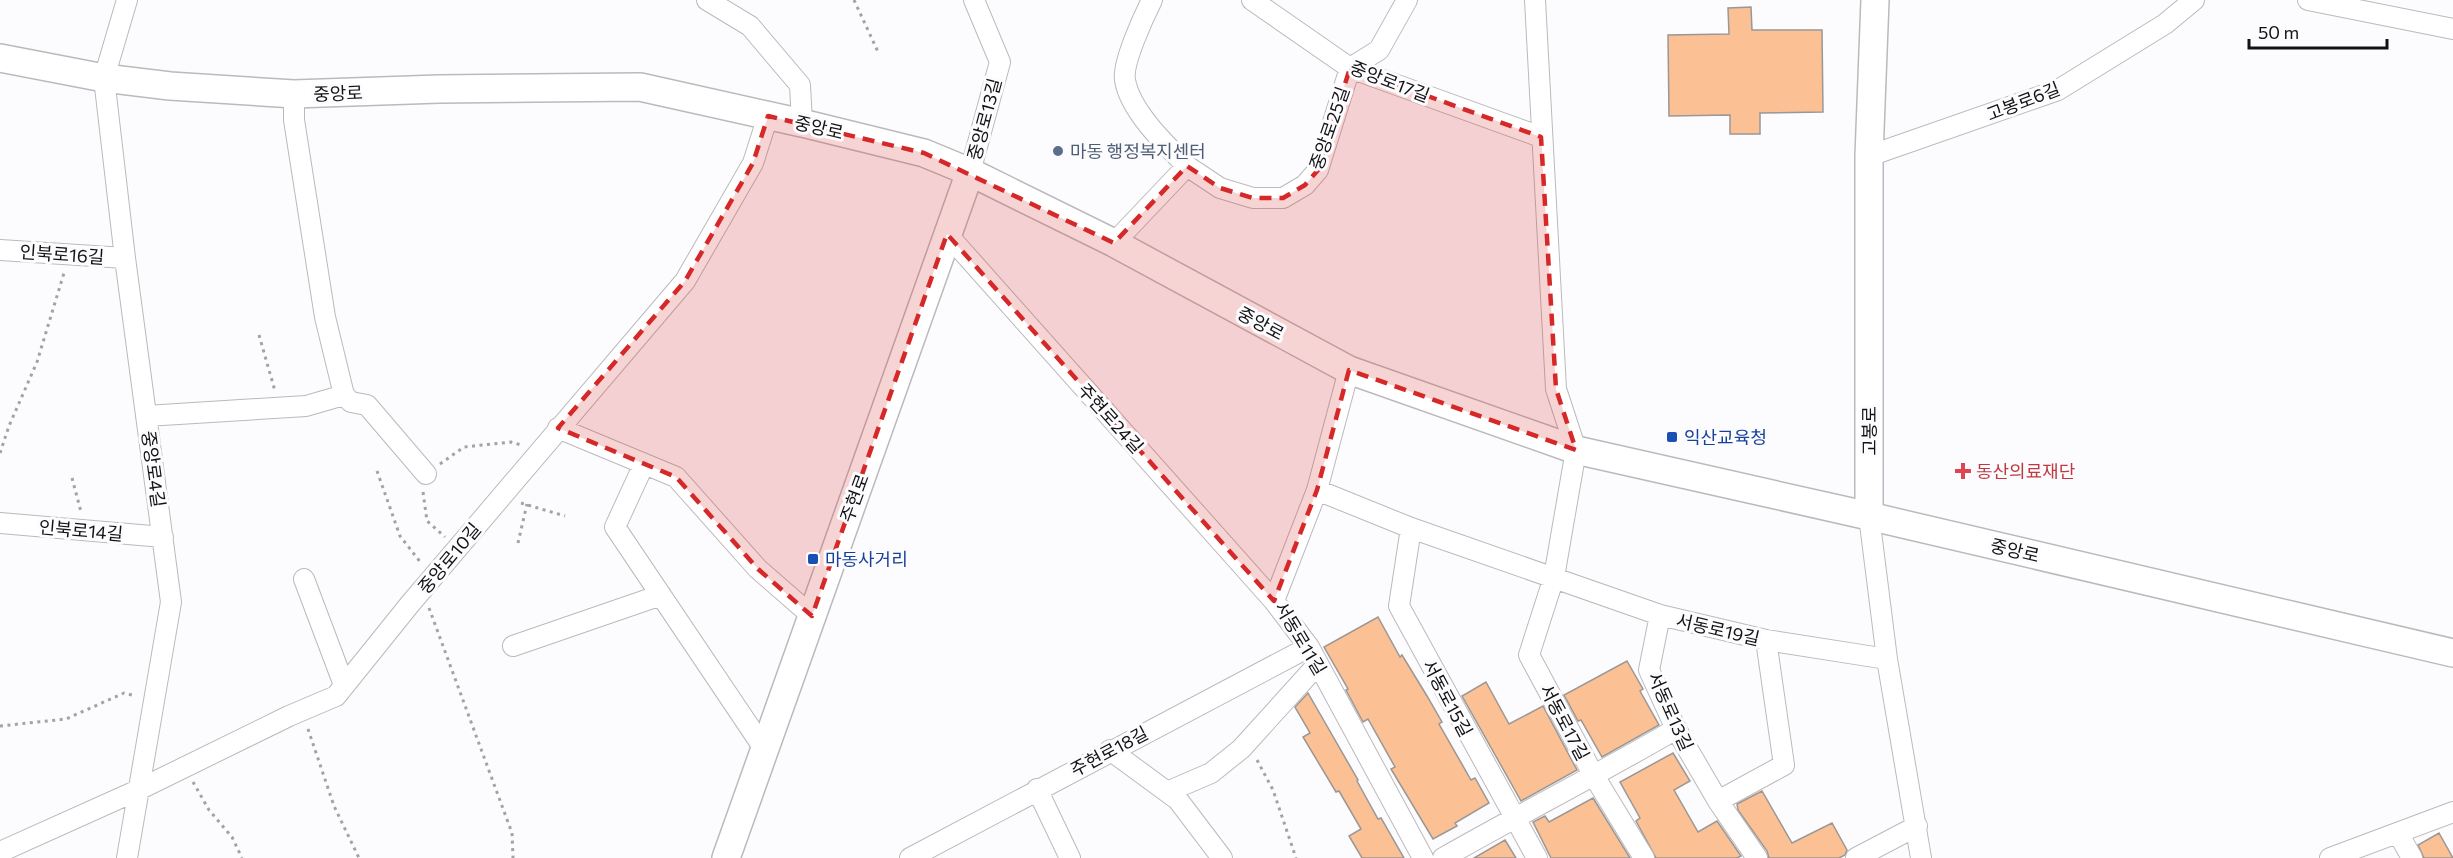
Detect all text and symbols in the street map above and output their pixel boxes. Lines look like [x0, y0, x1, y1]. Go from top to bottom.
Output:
scale bar [2249, 12, 2387, 50]
text: 50 m [2258, 21, 2299, 43]
street label: 중앙로17길 [1347, 56, 1433, 106]
street label: 중앙로13길 [962, 75, 1006, 163]
street label: 고봉로6길 [1983, 77, 2063, 125]
street label: 중앙로 [313, 81, 363, 105]
street label: 중앙로25길 [1305, 83, 1353, 173]
street label: 중앙로 [792, 111, 846, 143]
place label: 마동 행정복지센터 [1070, 140, 1206, 162]
marker: 마동 행정복지센터 [1051, 144, 1065, 158]
street label: 인북로16길 [19, 240, 105, 268]
street label: 중앙로 [1234, 302, 1288, 344]
street label: 주현로24길 [1074, 378, 1148, 458]
street label: 고봉로 [1858, 406, 1880, 456]
place label: 익산교육청 [1684, 426, 1767, 448]
street label: 중앙로4길 [138, 429, 170, 509]
marker: 익산교육청 [1665, 430, 1679, 444]
place label: 동산의료재단 [1976, 460, 2075, 482]
marker: 동산의료재단 [1954, 462, 1972, 480]
street label: 주현로 [835, 471, 873, 525]
street label: 인북로14길 [38, 515, 124, 545]
street label: 중앙로10길 [413, 518, 485, 598]
street label: 중앙로 [1988, 534, 2042, 566]
place label: 마동사거리 [825, 548, 908, 570]
marker: 마동사거리 [806, 552, 820, 566]
street label: 서동로11길 [1271, 597, 1331, 679]
street label: 서동로19길 [1674, 609, 1762, 649]
street label: 서동로15길 [1419, 656, 1477, 740]
street label: 서동로13길 [1644, 668, 1698, 754]
street label: 서동로17길 [1536, 680, 1594, 764]
street label: 주현로18길 [1066, 721, 1152, 781]

